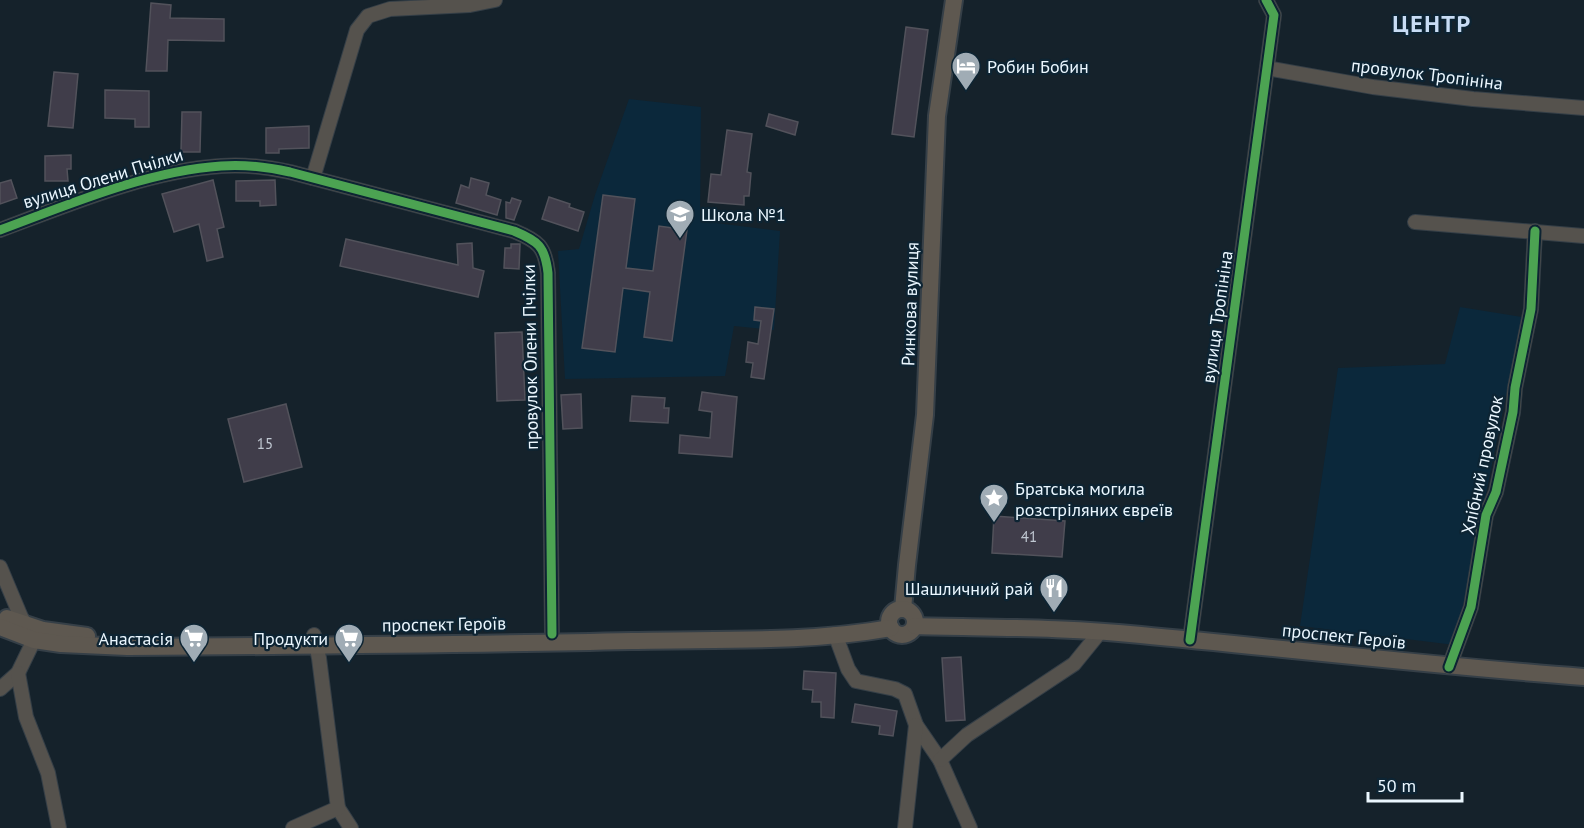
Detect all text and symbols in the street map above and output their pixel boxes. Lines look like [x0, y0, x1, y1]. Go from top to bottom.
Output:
district label: ЦЕНТР [1392, 8, 1472, 39]
hotel icon: Робин Бобин [950, 50, 982, 92]
street label: провулок Тропініна [1350, 53, 1504, 95]
place label: Робин Бобин [987, 55, 1089, 78]
street label: вулиця Олени Пчілки [20, 143, 186, 213]
school or university icon: Школа №1 [664, 198, 696, 240]
place label: Школа №1 [701, 203, 786, 226]
street label: Ринкова вулиця [896, 242, 924, 366]
street label: вулиця Тропініна [1196, 249, 1238, 385]
street label: провулок Олени Пчілки [517, 264, 543, 450]
street label: Хлібний провулок [1456, 393, 1508, 537]
house number: 15 [257, 434, 273, 453]
place label: Братська могила розстріляних євреїв [1015, 477, 1173, 521]
place icon: Братська могила розстріляних євреїв [978, 482, 1010, 524]
house number: 41 [1021, 527, 1037, 546]
restaurant icon: Шашличний рай [1038, 572, 1070, 614]
place label: Шашличний рай [905, 577, 1033, 600]
street label: проспект Героїв [382, 611, 506, 637]
street label: проспект Героїв [1281, 618, 1407, 654]
supermarket icon: Анастасія [178, 622, 210, 664]
supermarket icon: Продукти [333, 622, 365, 664]
place label: Анастасія [98, 627, 173, 650]
place label: Продукти [253, 627, 328, 650]
scale bar [1368, 765, 1462, 803]
text: 50 m [1377, 774, 1416, 797]

